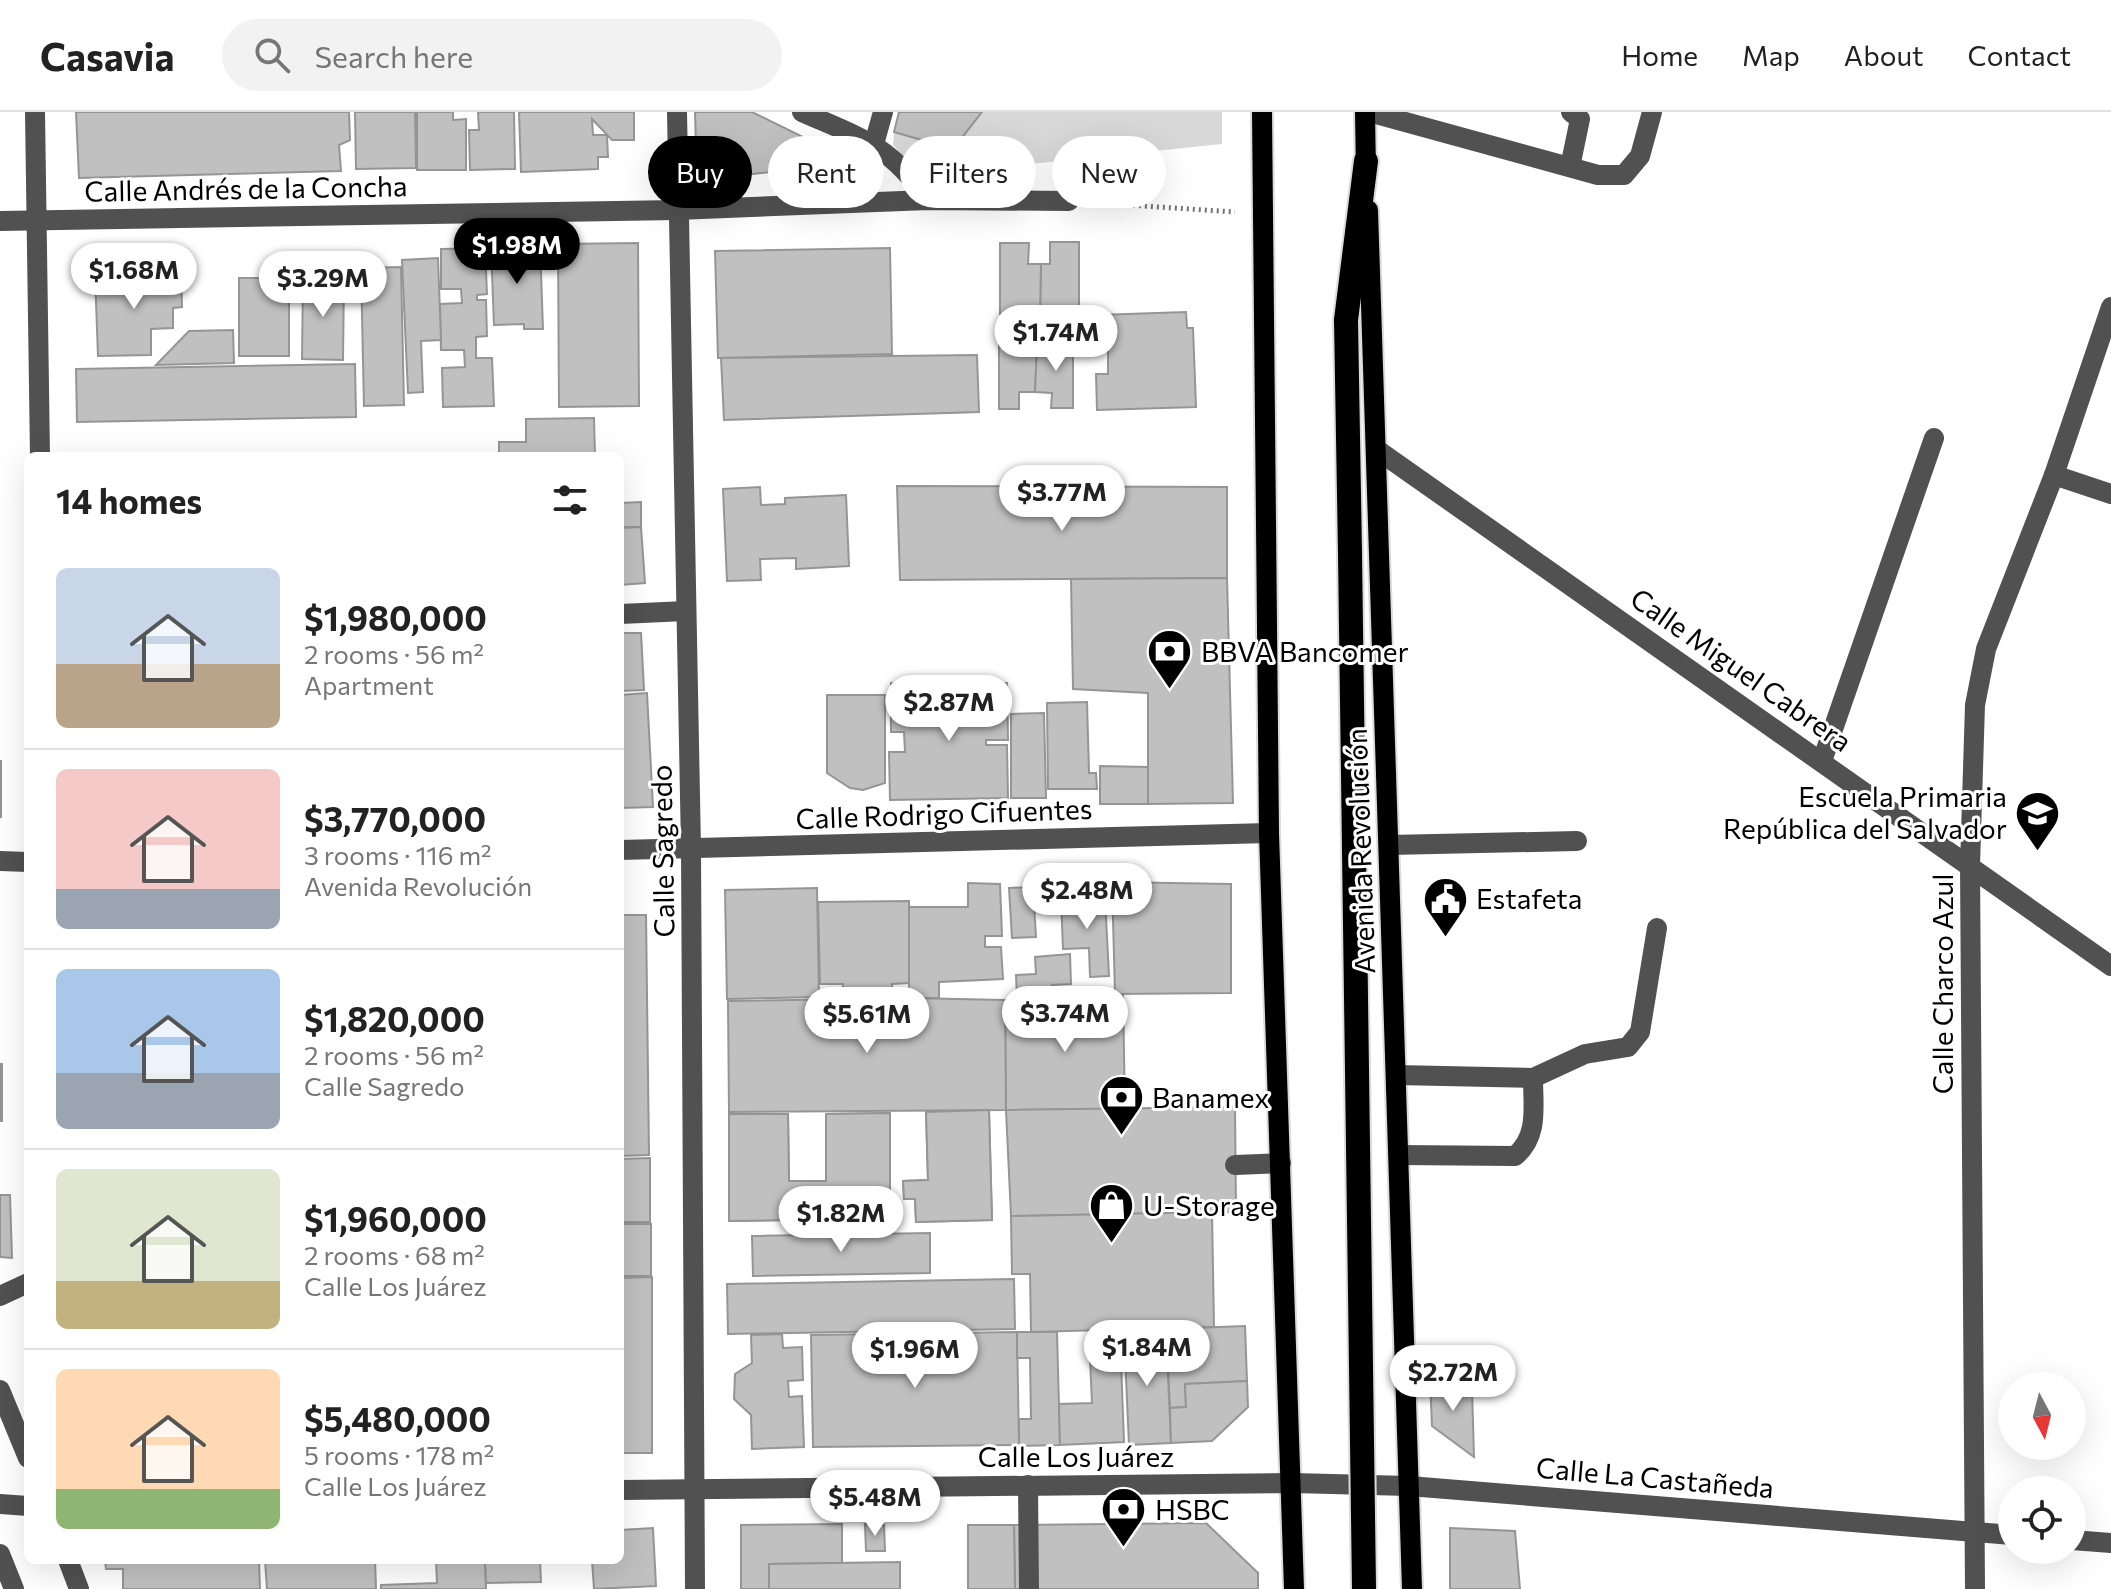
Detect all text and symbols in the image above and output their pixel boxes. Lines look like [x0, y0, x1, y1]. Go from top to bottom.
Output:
search box [222, 19, 782, 91]
text: Casavia [40, 32, 174, 79]
icon: search [250, 33, 294, 77]
text: Search here [314, 37, 473, 74]
text: Home [1621, 38, 1698, 72]
text: Map [1742, 38, 1800, 72]
text: About [1844, 38, 1924, 72]
text: Contact [1968, 38, 2071, 72]
chip: Buy [648, 136, 752, 208]
chip: Rent [768, 136, 884, 208]
chip: Filters [900, 136, 1036, 208]
chip: New [1052, 136, 1166, 208]
street label: Calle Andrés de la Concha [84, 168, 408, 208]
pin: $1.98M [452, 218, 582, 286]
text: $1.98M [472, 228, 562, 259]
pin: $1.68M [69, 243, 199, 311]
pin: $3.29M [258, 251, 388, 319]
text: $1.68M [89, 253, 179, 284]
text: $3.29M [277, 261, 369, 292]
pin: $1.74M [991, 305, 1121, 373]
text: $1.74M [1012, 315, 1100, 346]
pin: $3.77M [997, 465, 1127, 533]
text: $3.77M [1017, 475, 1107, 506]
icon: filters [548, 478, 592, 522]
text: 14 homes [56, 479, 202, 521]
street label: Calle Miguel Cabrera [1625, 580, 1858, 758]
text: $1,980,000 [304, 596, 487, 638]
icon: home [120, 600, 216, 696]
bank icon: BBVA Bancomer [1146, 628, 1194, 691]
place label: BBVA Bancomer [1201, 634, 1409, 668]
text: 2 rooms · 56 m² [304, 638, 484, 669]
text: Apartment [304, 669, 434, 700]
pin: $2.87M [884, 675, 1014, 743]
text: $2.87M [903, 685, 995, 716]
street label: Avenida Revolución [1339, 728, 1381, 974]
street label: Calle Sagredo [643, 764, 681, 938]
place label: Escuela Primaria República del Salvador [1723, 779, 2007, 845]
school or university icon: Escuela Primaria República del Salvador [2014, 789, 2062, 852]
street label: Calle Rodrigo Cifuentes [795, 791, 1093, 835]
text: $3,770,000 [304, 797, 486, 839]
icon: home [120, 801, 216, 897]
text: 3 rooms · 116 m² [304, 839, 492, 870]
pin: $2.48M [1022, 863, 1152, 931]
text: Avenida Revolución [304, 870, 532, 901]
text: $2.48M [1040, 873, 1134, 904]
street label: Calle Charco Azul [1925, 874, 1959, 1094]
public building icon: Estafeta [1421, 875, 1469, 938]
place label: Estafeta [1476, 881, 1582, 915]
pin: $3.74M [1000, 986, 1130, 1054]
pin: $5.61M [802, 987, 932, 1055]
text: $3.74M [1020, 996, 1110, 1027]
text: $1,820,000 [304, 997, 485, 1039]
text: $5.61M [822, 997, 912, 1028]
icon: home [120, 1001, 216, 1097]
text: 2 rooms · 56 m² [304, 1039, 484, 1070]
text: Calle Sagredo [304, 1070, 464, 1101]
bank icon: Banamex [1097, 1074, 1145, 1137]
place label: Banamex [1152, 1080, 1270, 1114]
shop icon: U-Storage [1088, 1182, 1136, 1245]
pin: $1.82M [776, 1186, 906, 1254]
place label: U-Storage [1143, 1188, 1275, 1222]
text: $1.82M [797, 1196, 886, 1227]
text: $1,960,000 [304, 1197, 487, 1239]
icon: home [120, 1201, 216, 1297]
text: 2 rooms · 68 m² [304, 1239, 485, 1270]
text: Calle Los Juárez [304, 1270, 486, 1301]
pin: $1.84M [1082, 1320, 1212, 1388]
pin: $1.96M [850, 1322, 980, 1390]
text: $1.84M [1102, 1330, 1192, 1361]
text: $1.96M [870, 1332, 960, 1363]
pin: $2.72M [1388, 1345, 1518, 1413]
text: $2.72M [1408, 1355, 1498, 1386]
north arrow [1998, 1372, 2086, 1460]
map controls [1998, 1372, 2086, 1564]
text: $5,480,000 [304, 1397, 491, 1439]
icon: home [120, 1401, 216, 1497]
text: 5 rooms · 178 m² [304, 1439, 494, 1470]
street label: Calle Los Juárez [978, 1439, 1174, 1473]
street label: Calle La Castañeda [1535, 1450, 1775, 1504]
text: Calle Los Juárez [304, 1470, 486, 1501]
pin: $5.48M [810, 1470, 940, 1538]
button: locate [1998, 1476, 2086, 1564]
text: $5.48M [828, 1480, 922, 1511]
bank icon: HSBC [1100, 1486, 1148, 1549]
place label: HSBC [1155, 1492, 1230, 1526]

